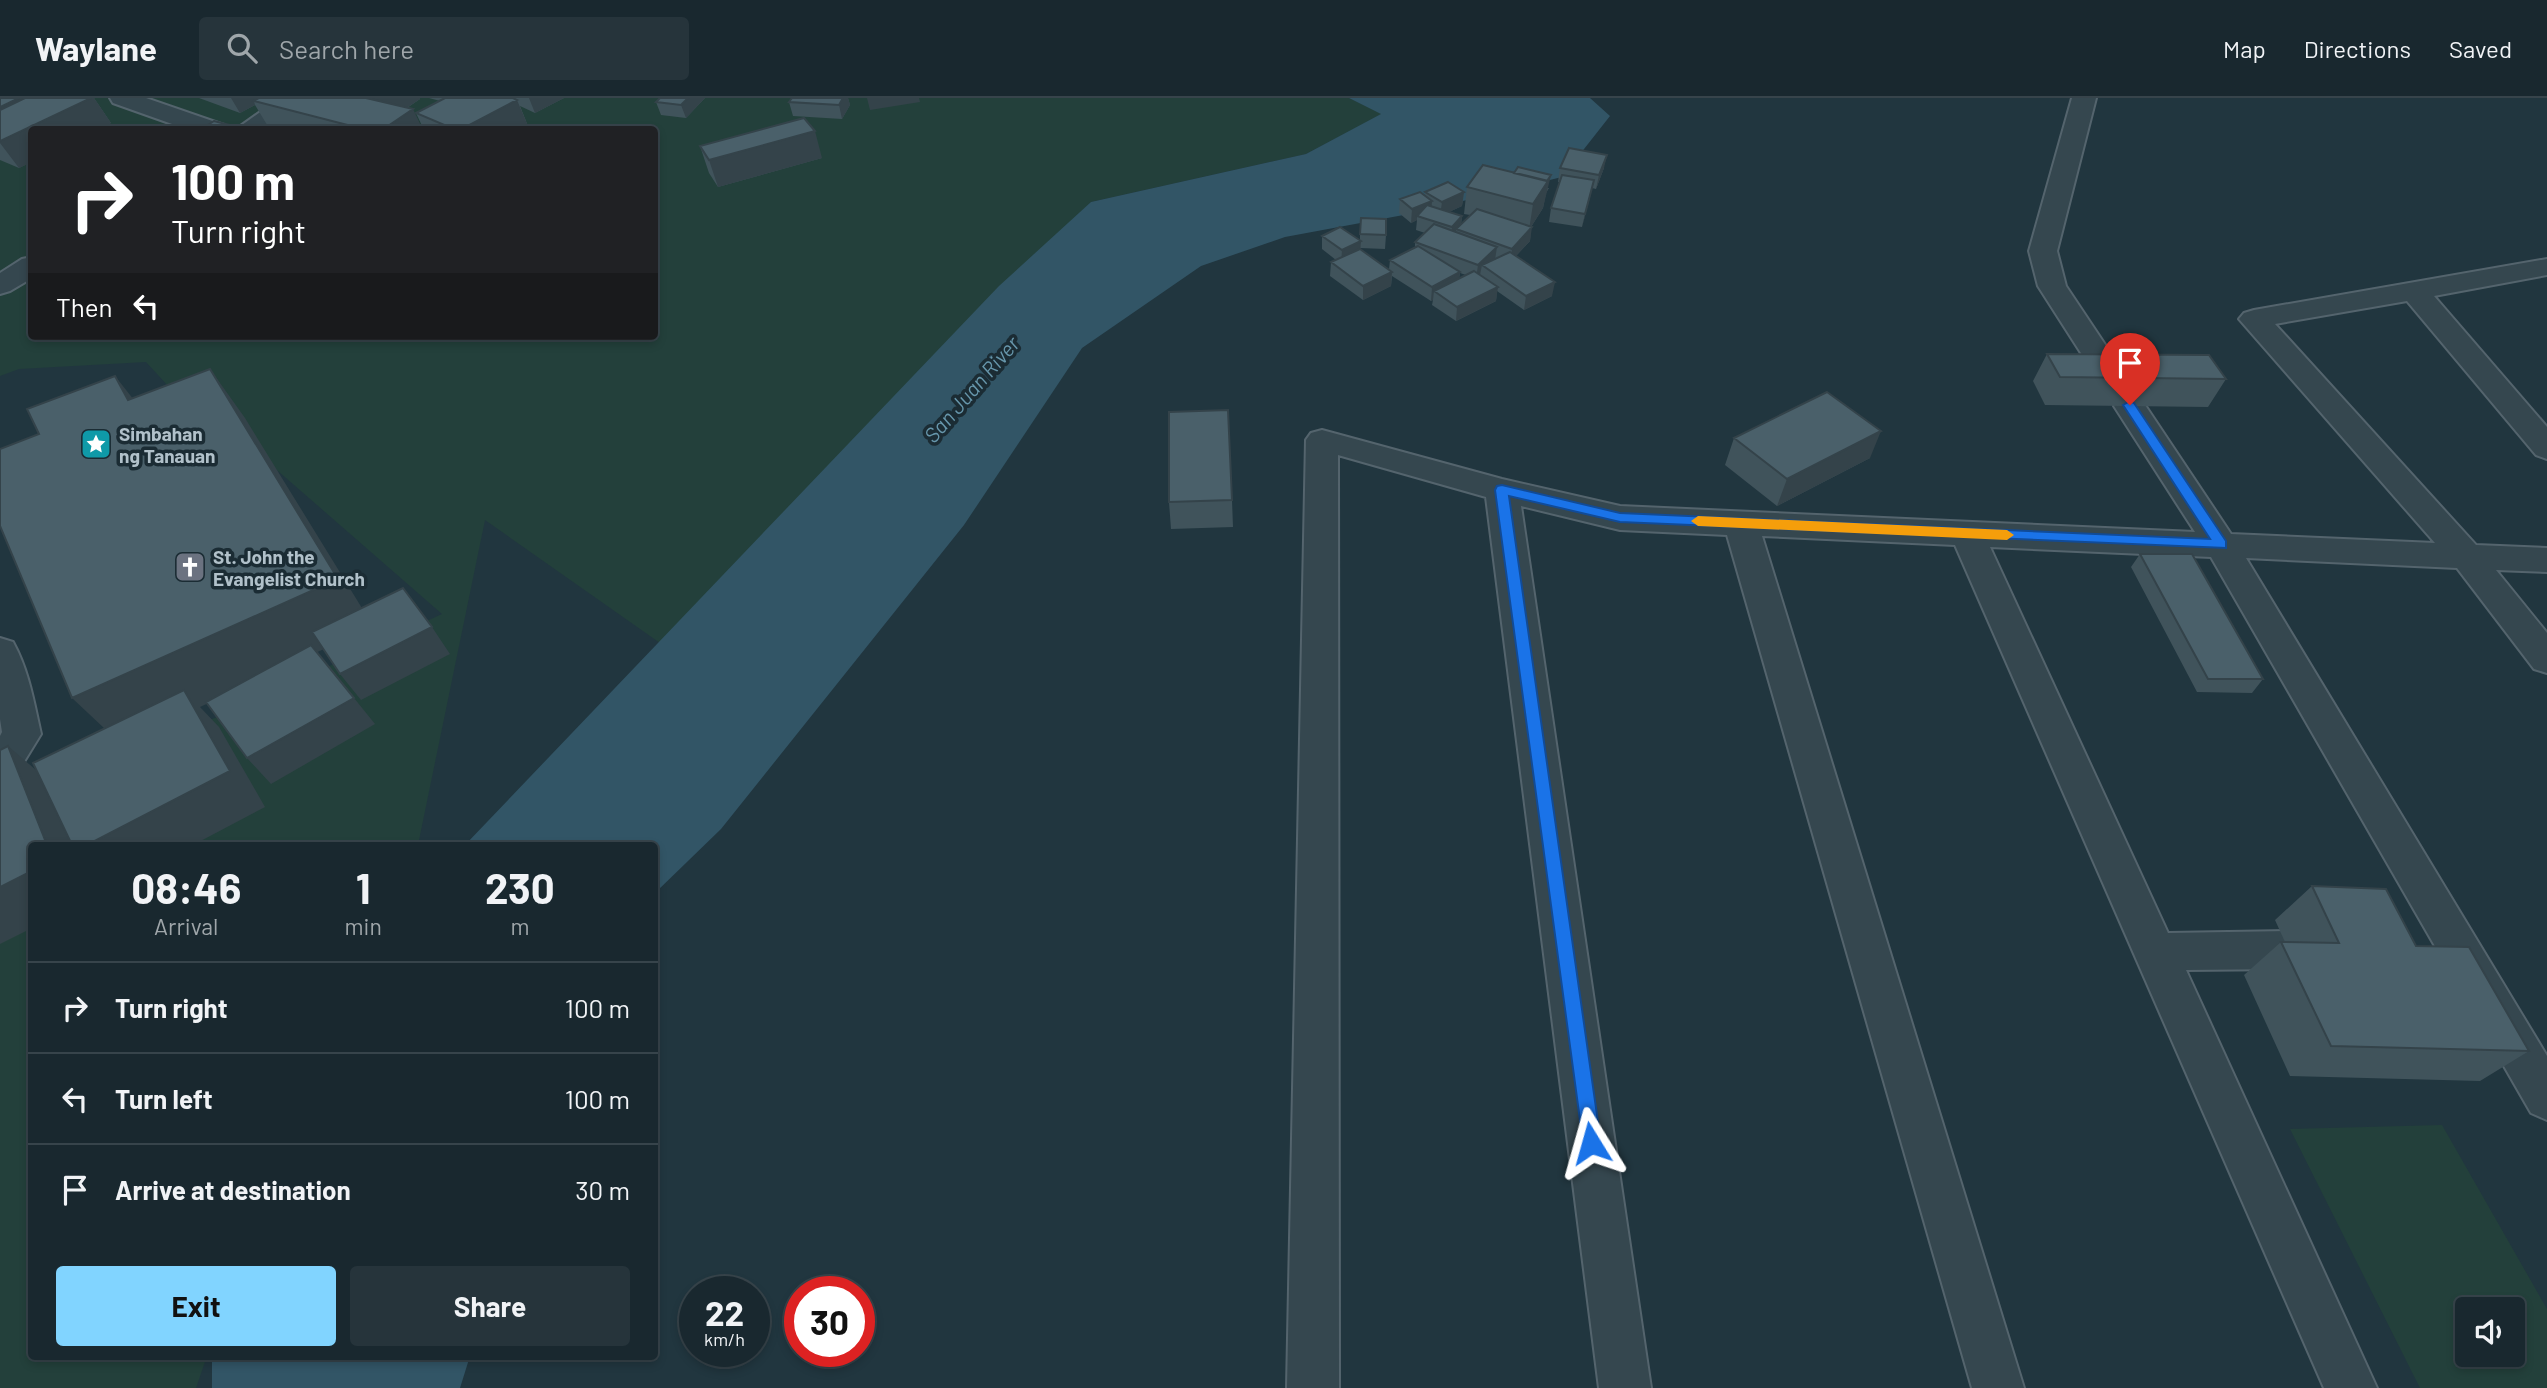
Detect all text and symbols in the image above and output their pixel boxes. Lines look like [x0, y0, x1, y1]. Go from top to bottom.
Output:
search box [199, 17, 689, 80]
text: Waylane [35, 28, 157, 68]
icon: search [223, 29, 261, 67]
text: Search here [279, 33, 414, 64]
text: Map [2223, 34, 2266, 63]
text: Directions [2304, 34, 2411, 63]
text: Saved [2449, 34, 2512, 63]
text: 100 m [171, 151, 295, 210]
icon: right [56, 154, 147, 245]
text: Turn right [171, 211, 306, 249]
icon: left [127, 287, 165, 325]
text: Then [56, 291, 113, 322]
water label: San Juan River [918, 330, 1024, 447]
pin [2100, 333, 2160, 405]
icon: arrive [2111, 344, 2149, 382]
place label: Simbahan ng Tanauan [119, 422, 215, 467]
place icon: Simbahan ng Tanauan [79, 427, 113, 461]
place label: St. John the Evangelist Church [213, 545, 365, 590]
church icon: St. John the Evangelist Church [173, 550, 207, 584]
text: 08:46 [131, 862, 241, 912]
text: 1 [356, 862, 371, 912]
text: 230 [485, 862, 555, 912]
text: Arrival [154, 912, 218, 940]
text: min [345, 912, 382, 940]
text: m [510, 912, 529, 940]
icon: right [56, 989, 94, 1027]
text: Turn right [115, 992, 228, 1023]
text: 100 m [565, 992, 630, 1023]
icon: left [56, 1080, 94, 1118]
text: Turn left [115, 1083, 213, 1114]
text: 100 m [565, 1083, 630, 1114]
position arrow [1554, 1106, 1628, 1180]
icon: arrive [56, 1171, 94, 1209]
text: Arrive at destination [115, 1174, 351, 1205]
text: 30 m [575, 1174, 630, 1205]
button: Exit [56, 1266, 336, 1346]
button: Share [350, 1266, 630, 1346]
speed limit sign: 30 [784, 1276, 875, 1367]
text: 22 [705, 1291, 744, 1333]
map controls [2455, 1297, 2525, 1367]
button: sound [2455, 1297, 2525, 1367]
text: km/h [704, 1328, 745, 1350]

